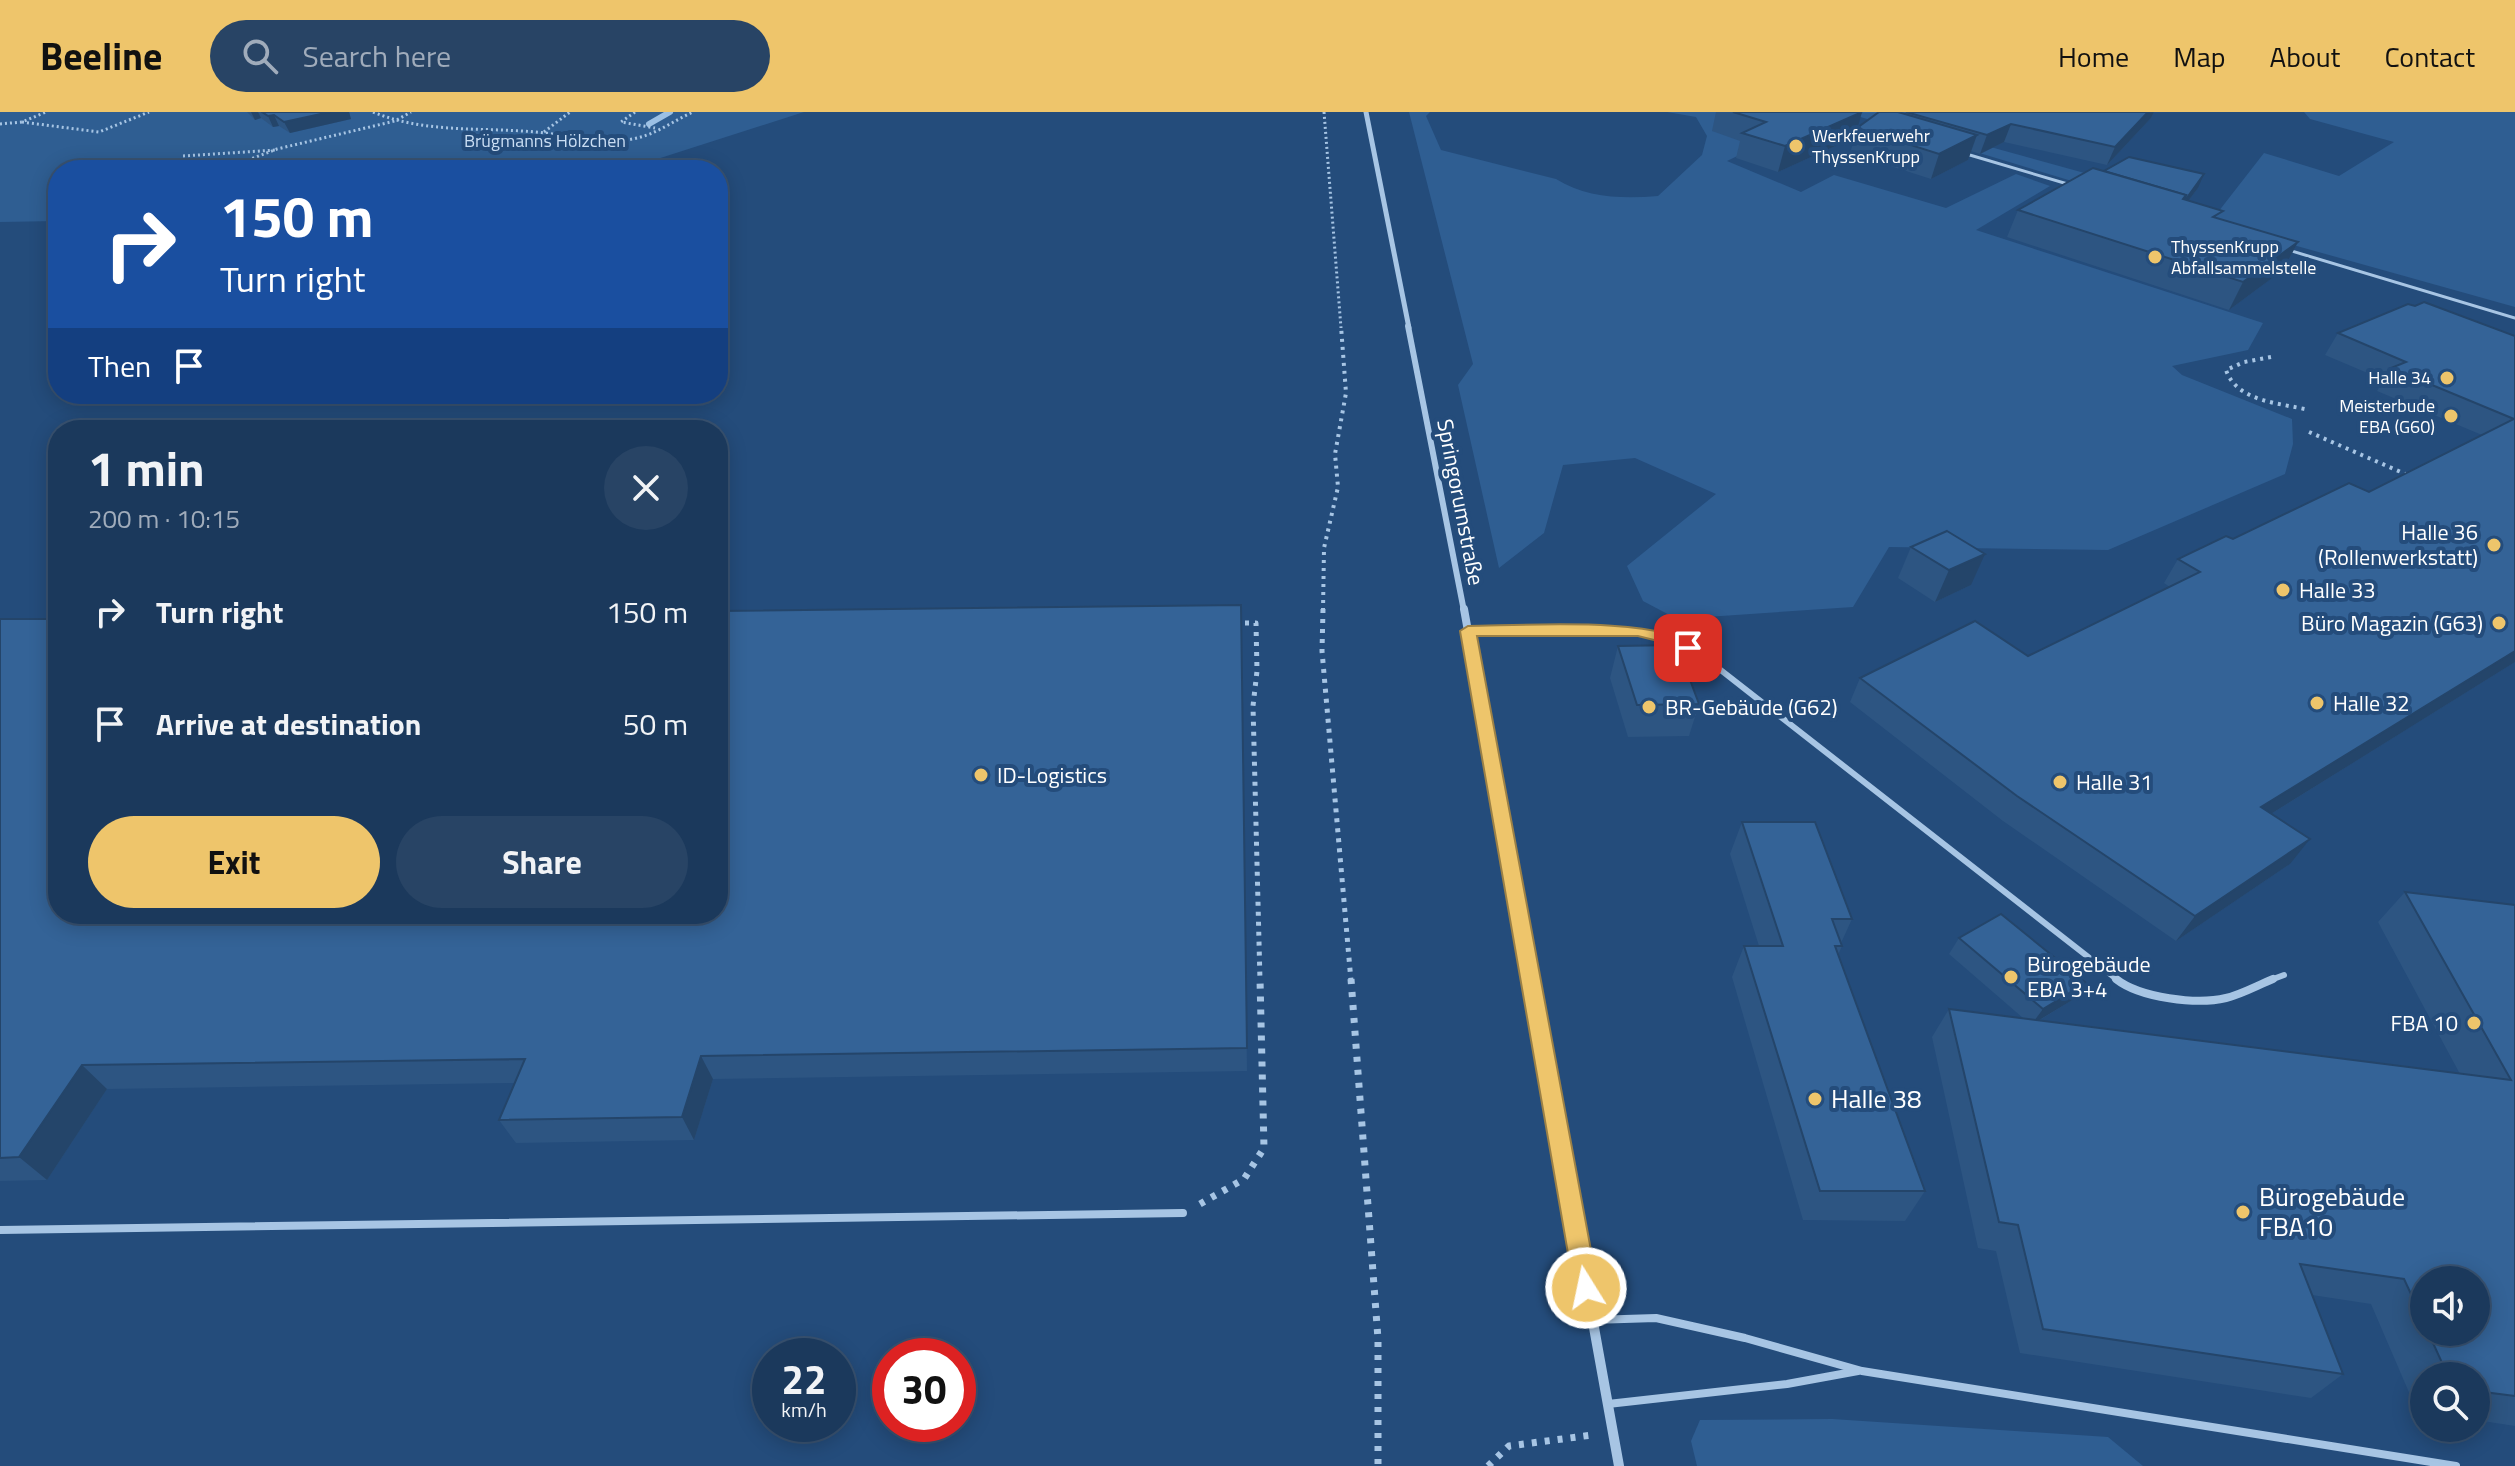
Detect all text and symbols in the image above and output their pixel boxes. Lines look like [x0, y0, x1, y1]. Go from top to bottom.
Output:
search box [210, 20, 770, 92]
text: Beeline [40, 27, 162, 85]
text: Search here [302, 33, 451, 79]
icon: search [238, 34, 282, 78]
text: Home [2058, 35, 2129, 78]
text: Map [2173, 35, 2226, 78]
text: About [2270, 35, 2340, 78]
text: Contact [2384, 35, 2475, 78]
place label: Werkfeuerwehr ThyssenKrupp [1812, 122, 1930, 170]
park label: Brügmanns Hölzchen [464, 127, 626, 154]
marker: Werkfeuerwehr ThyssenKrupp [1787, 137, 1805, 155]
text: 150 m [220, 174, 373, 259]
icon: right [88, 192, 192, 296]
place label: ThyssenKrupp Abfallsammelstelle [2171, 233, 2316, 281]
marker: ThyssenKrupp Abfallsammelstelle [2146, 248, 2164, 266]
text: Turn right [220, 251, 365, 306]
text: Then [88, 343, 151, 389]
icon: arrive [167, 344, 211, 388]
place label: Halle 34 [2368, 364, 2431, 391]
marker: Halle 34 [2438, 369, 2456, 387]
place label: Meisterbude EBA (G60) [2339, 392, 2435, 440]
marker: Meisterbude EBA (G60) [2442, 407, 2460, 425]
street label: Springorumstraße [1428, 416, 1494, 588]
text: 1 min [88, 432, 205, 505]
button: close [604, 446, 688, 530]
text: 200 m · 10:15 [88, 499, 240, 538]
place label: Halle 36 (Rollenwerkstatt) [2318, 515, 2478, 574]
marker: Halle 36 (Rollenwerkstatt) [2485, 536, 2503, 554]
place label: Halle 33 [2299, 573, 2376, 607]
marker: Halle 33 [2274, 581, 2292, 599]
text: Turn right [156, 589, 284, 635]
text: 150 m [606, 589, 688, 635]
icon: right [88, 590, 132, 634]
place label: Büro Magazin (G63) [2301, 606, 2483, 640]
pin [1654, 614, 1722, 682]
marker: Büro Magazin (G63) [2490, 614, 2508, 632]
icon: arrive [1666, 626, 1710, 670]
place label: Halle 32 [2333, 686, 2410, 720]
place label: BR-Gebäude (G62) [1665, 690, 1838, 724]
marker: Halle 32 [2308, 694, 2326, 712]
marker: BR-Gebäude (G62) [1640, 698, 1658, 716]
text: Arrive at destination [156, 701, 421, 747]
text: 50 m [623, 701, 688, 747]
icon: arrive [88, 702, 132, 746]
place label: ID-Logistics [997, 758, 1107, 792]
place label: Halle 31 [2076, 765, 2153, 799]
marker: ID-Logistics [972, 766, 990, 784]
marker: Halle 31 [2051, 773, 2069, 791]
button: Exit [88, 816, 380, 908]
button: Share [396, 816, 688, 908]
place label: Bürogebäude EBA 3+4 [2027, 947, 2151, 1006]
marker: Bürogebäude EBA 3+4 [2002, 968, 2020, 986]
place label: FBA 10 [2391, 1006, 2458, 1040]
marker: FBA 10 [2465, 1014, 2483, 1032]
place label: Halle 38 [1831, 1079, 1922, 1118]
marker: Halle 38 [1806, 1090, 1824, 1108]
place label: Bürogebäude FBA10 [2259, 1177, 2405, 1246]
marker: Bürogebäude FBA10 [2234, 1203, 2252, 1221]
position arrow [1544, 1246, 1628, 1330]
map controls [2410, 1266, 2490, 1442]
button: sound [2410, 1266, 2490, 1346]
speed limit sign: 30 [872, 1338, 976, 1442]
text: 22 [782, 1349, 826, 1410]
button: search [2410, 1362, 2490, 1442]
text: km/h [781, 1394, 827, 1425]

